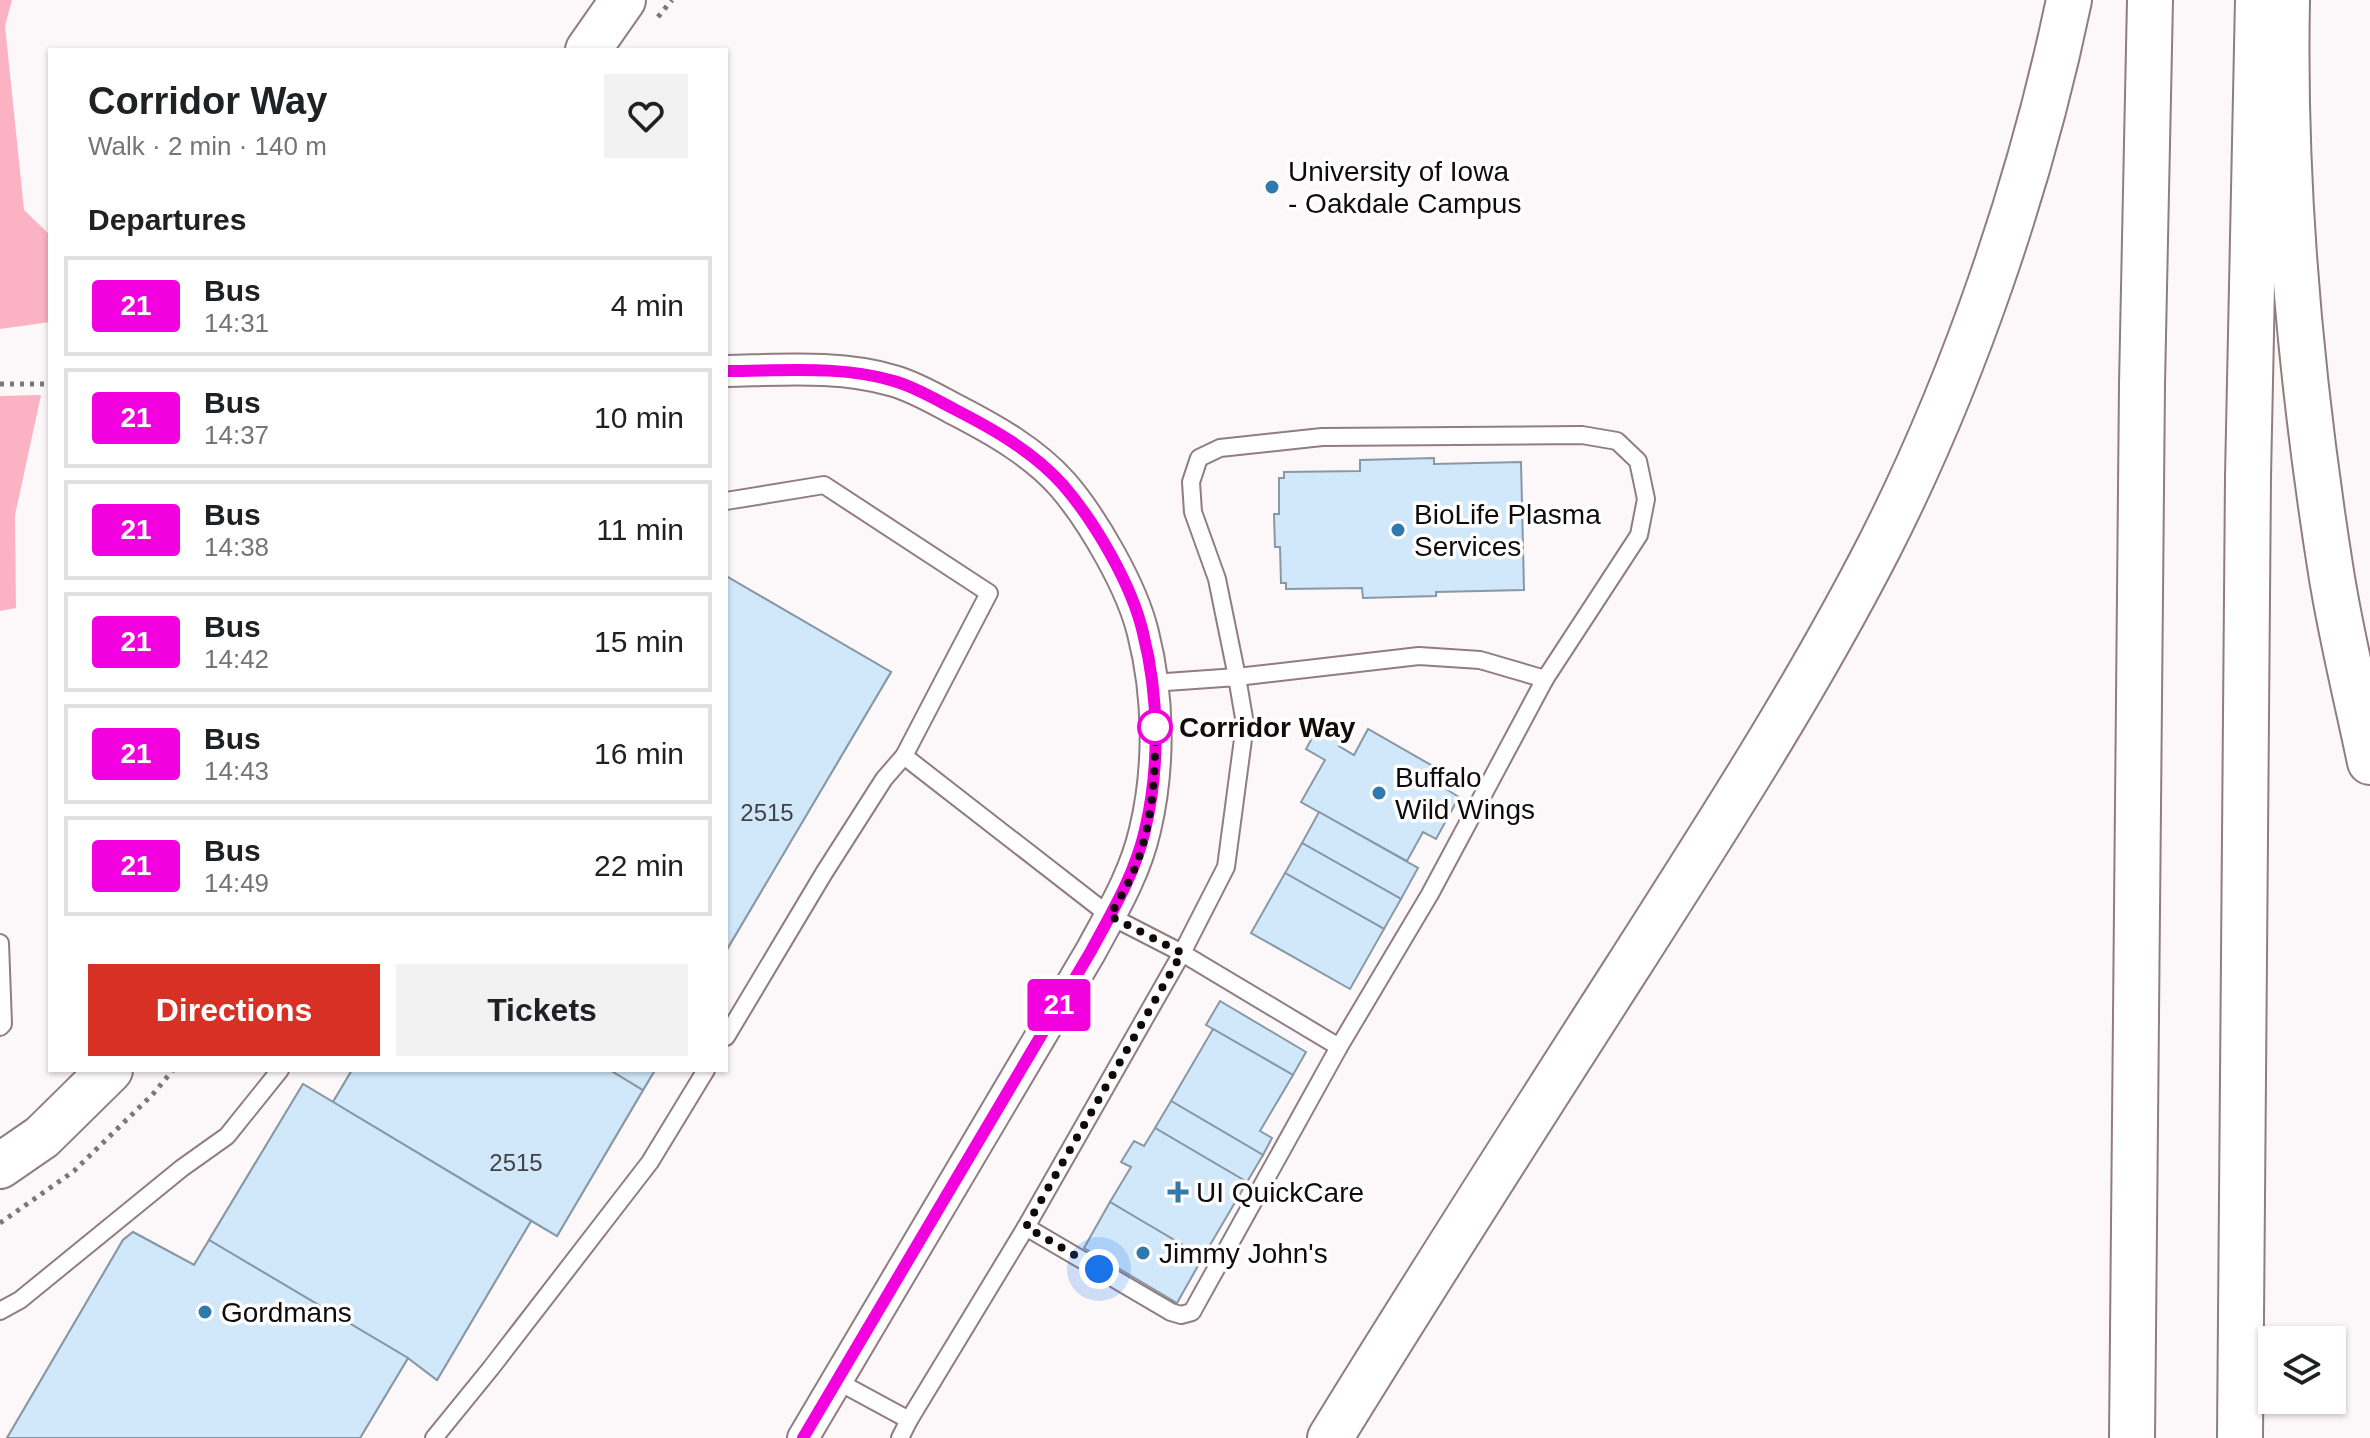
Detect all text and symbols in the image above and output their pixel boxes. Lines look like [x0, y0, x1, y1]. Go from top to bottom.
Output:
button: heart [604, 74, 688, 158]
text: Corridor Way [88, 80, 327, 122]
text: Walk · 2 min · 140 m [88, 131, 327, 161]
place label: University of Iowa - Oakdale Campus [1288, 156, 1521, 219]
marker: University of Iowa - Oakdale Campus [1263, 178, 1281, 196]
text: Departures [88, 203, 246, 236]
text: Bus [204, 274, 261, 307]
text: 4 min [611, 289, 684, 322]
text: 21 [120, 290, 152, 321]
text: 14:31 [204, 308, 269, 338]
text: Bus [204, 386, 261, 419]
text: 10 min [594, 401, 684, 434]
text: 21 [120, 402, 152, 433]
text: 14:37 [204, 420, 269, 450]
text: Bus [204, 498, 261, 531]
place label: BioLife Plasma Services [1414, 499, 1601, 562]
text: 11 min [596, 513, 684, 546]
text: 21 [120, 514, 152, 545]
marker: BioLife Plasma Services [1389, 521, 1407, 539]
text: 14:38 [204, 532, 269, 562]
text: Bus [204, 610, 261, 643]
text: 15 min [594, 625, 684, 658]
text: 21 [120, 626, 152, 657]
text: 14:42 [204, 644, 269, 674]
marker: Corridor Way [1138, 710, 1172, 744]
place label: Corridor Way [1179, 712, 1356, 743]
text: Bus [204, 722, 261, 755]
text: 16 min [594, 737, 684, 770]
text: 21 [120, 738, 152, 769]
text: 14:43 [204, 756, 269, 786]
place label: Buffalo Wild Wings [1395, 762, 1535, 825]
marker: Buffalo Wild Wings [1370, 784, 1388, 802]
house number: 2515 [740, 799, 794, 826]
text: Bus [204, 834, 261, 867]
text: 22 min [594, 849, 684, 882]
text: 21 [120, 850, 152, 881]
text: 14:49 [204, 868, 269, 898]
button: Directions [88, 964, 380, 1056]
button: Tickets [396, 964, 688, 1056]
line badge: 21 [1023, 979, 1095, 1031]
text: 21 [1043, 989, 1075, 1020]
house number: 2515 [489, 1149, 543, 1176]
place label: UI QuickCare [1196, 1177, 1364, 1208]
marker: UI QuickCare [1167, 1181, 1189, 1203]
place label: Jimmy John's [1159, 1238, 1328, 1269]
marker: Jimmy John's [1134, 1244, 1152, 1262]
your location [1079, 1249, 1119, 1289]
place label: Gordmans [221, 1297, 352, 1328]
marker: Gordmans [196, 1303, 214, 1321]
map controls [2258, 1326, 2346, 1414]
button: layers [2258, 1326, 2346, 1414]

